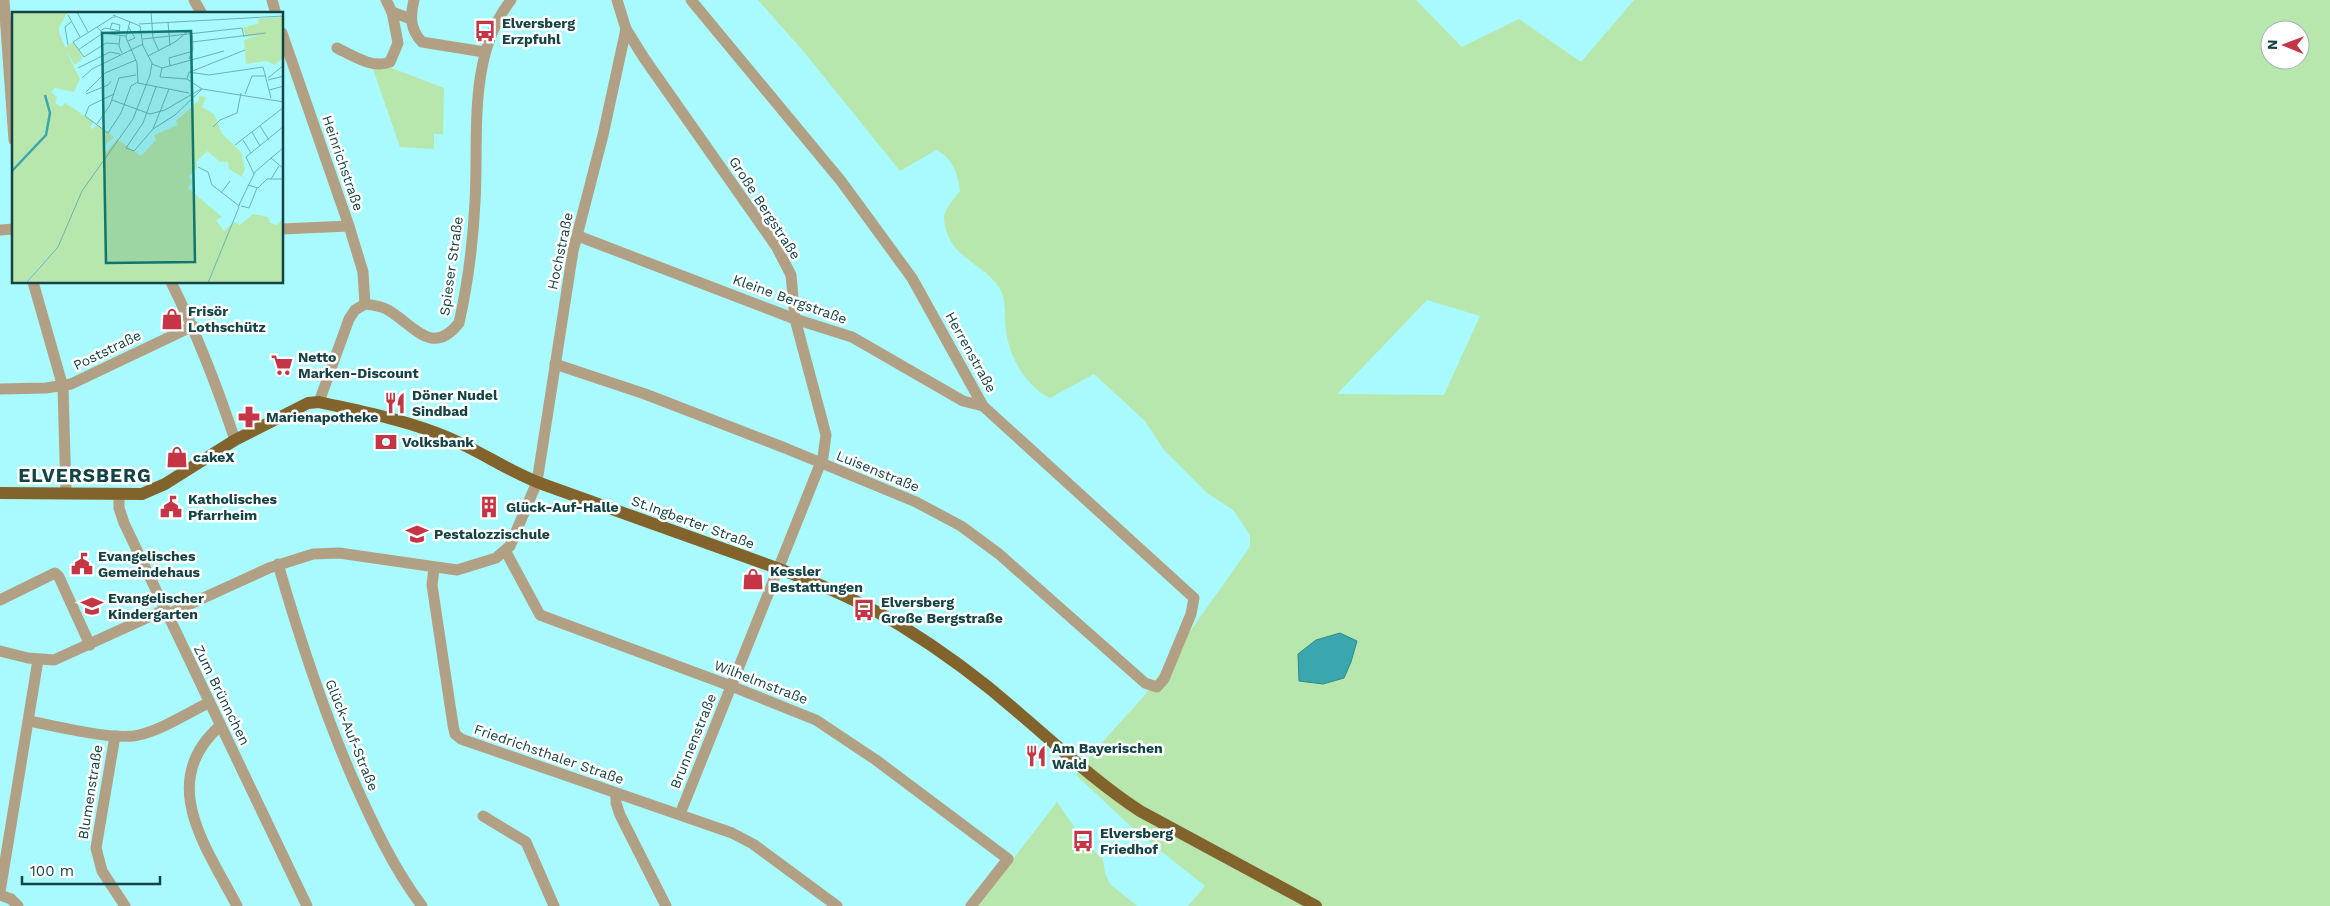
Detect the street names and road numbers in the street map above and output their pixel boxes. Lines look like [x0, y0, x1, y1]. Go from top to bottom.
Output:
street label: Heinrichstraße [319, 113, 367, 213]
street label: Große Bergstraße [726, 154, 804, 262]
street label: Hochstraße [544, 211, 576, 291]
street label: Spieser Straße [436, 215, 466, 317]
street label: Kleine Bergstraße [731, 271, 849, 327]
street label: Herrenstraße [942, 309, 1000, 395]
street label: Poststraße [70, 327, 144, 373]
street label: Luisenstraße [834, 447, 922, 495]
street label: St.Ingberter Straße [629, 492, 757, 552]
street label: Zum Brünnchen [191, 642, 253, 748]
street label: Wilhelmstraße [712, 657, 810, 707]
street label: Glück-Auf-Straße [322, 677, 382, 793]
street label: Brunnenstraße [667, 691, 719, 791]
street label: Friedrichsthaler Straße [472, 721, 626, 787]
street label: Blumenstraße [75, 744, 105, 840]

